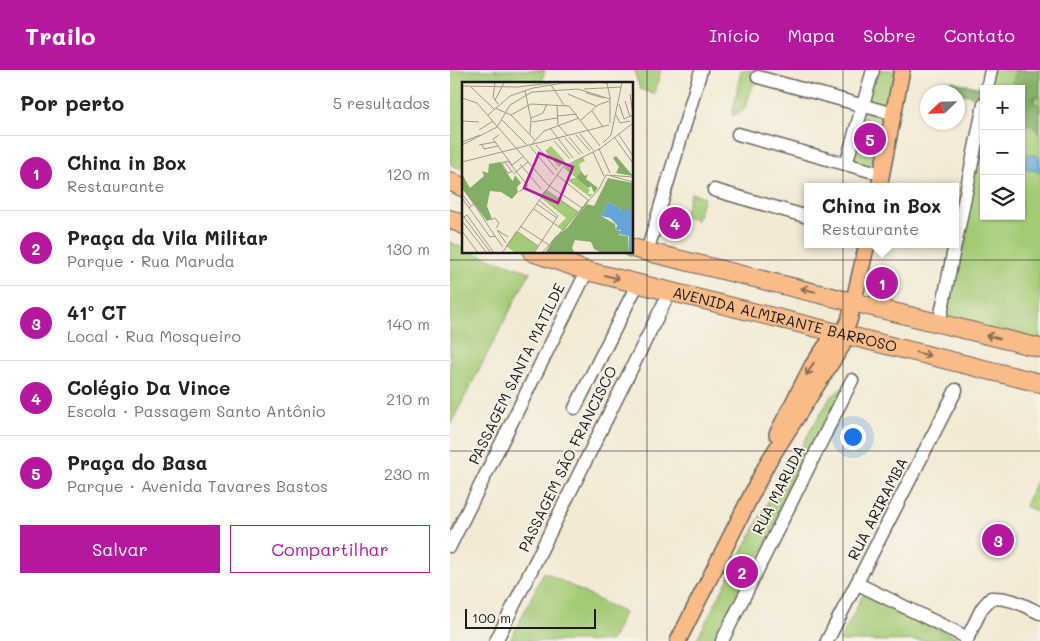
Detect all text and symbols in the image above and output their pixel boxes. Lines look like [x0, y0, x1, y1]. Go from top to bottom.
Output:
text: Trailo [25, 20, 96, 51]
text: Início [709, 23, 759, 47]
text: Mapa [787, 23, 835, 47]
text: Sobre [863, 23, 916, 47]
text: Contato [944, 23, 1015, 47]
inset map [462, 82, 634, 254]
north arrow [920, 85, 965, 130]
map controls [980, 85, 1025, 220]
button: + [980, 85, 1025, 130]
text: Por perto [20, 89, 124, 116]
text: 5 resultados [333, 92, 430, 113]
pin: 5 [854, 120, 886, 158]
button: − [980, 130, 1025, 175]
text: China in Box [67, 150, 186, 175]
text: 1 [32, 163, 40, 184]
text: 120 m [386, 163, 430, 184]
text: Restaurante [67, 175, 165, 196]
button: layers [980, 175, 1025, 220]
popup [804, 183, 959, 248]
text: China in Box [822, 193, 941, 218]
pin: 4 [659, 204, 691, 242]
text: Restaurante [822, 218, 919, 239]
text: Praça da Vila Militar [67, 225, 268, 250]
text: 2 [32, 238, 40, 259]
text: 130 m [386, 238, 430, 259]
text: Parque · Rua Maruda [67, 250, 235, 271]
pin: 1 [866, 264, 898, 302]
one-way arrow [604, 273, 620, 282]
street label: PASSAGEM SANTA MATILDE [463, 279, 569, 468]
street label: AVENIDA ALMIRANTE BARROSO [671, 282, 899, 356]
one-way arrow [800, 285, 816, 294]
text: 41º CT [67, 300, 127, 325]
text: 3 [31, 313, 41, 334]
text: 140 m [386, 313, 430, 334]
text: Local · Rua Mosqueiro [67, 325, 241, 346]
one-way arrow [985, 332, 1001, 341]
one-way arrow [915, 349, 931, 359]
one-way arrow [805, 361, 815, 375]
street label: PASSAGEM SÃO FRANCISCO [513, 362, 621, 555]
text: Colégio Da Vince [67, 375, 230, 400]
text: 4 [31, 388, 41, 409]
text: 210 m [386, 388, 430, 409]
text: Escola · Passagem Santo Antônio [67, 400, 326, 421]
your location [840, 424, 866, 450]
street label: RUA MARUDA [747, 442, 809, 538]
text: Praça do Basa [67, 450, 208, 475]
street label: RUA ARIRAMBA [843, 454, 912, 563]
text: 5 [31, 463, 41, 484]
text: 230 m [384, 463, 430, 484]
text: Parque · Avenida Tavares Bastos [67, 475, 328, 496]
pin: 3 [982, 521, 1014, 559]
button: Salvar [20, 525, 220, 573]
button: Compartilhar [230, 525, 430, 573]
pin: 2 [726, 553, 758, 591]
scale bar [465, 606, 596, 629]
text: 100 m [472, 608, 511, 627]

